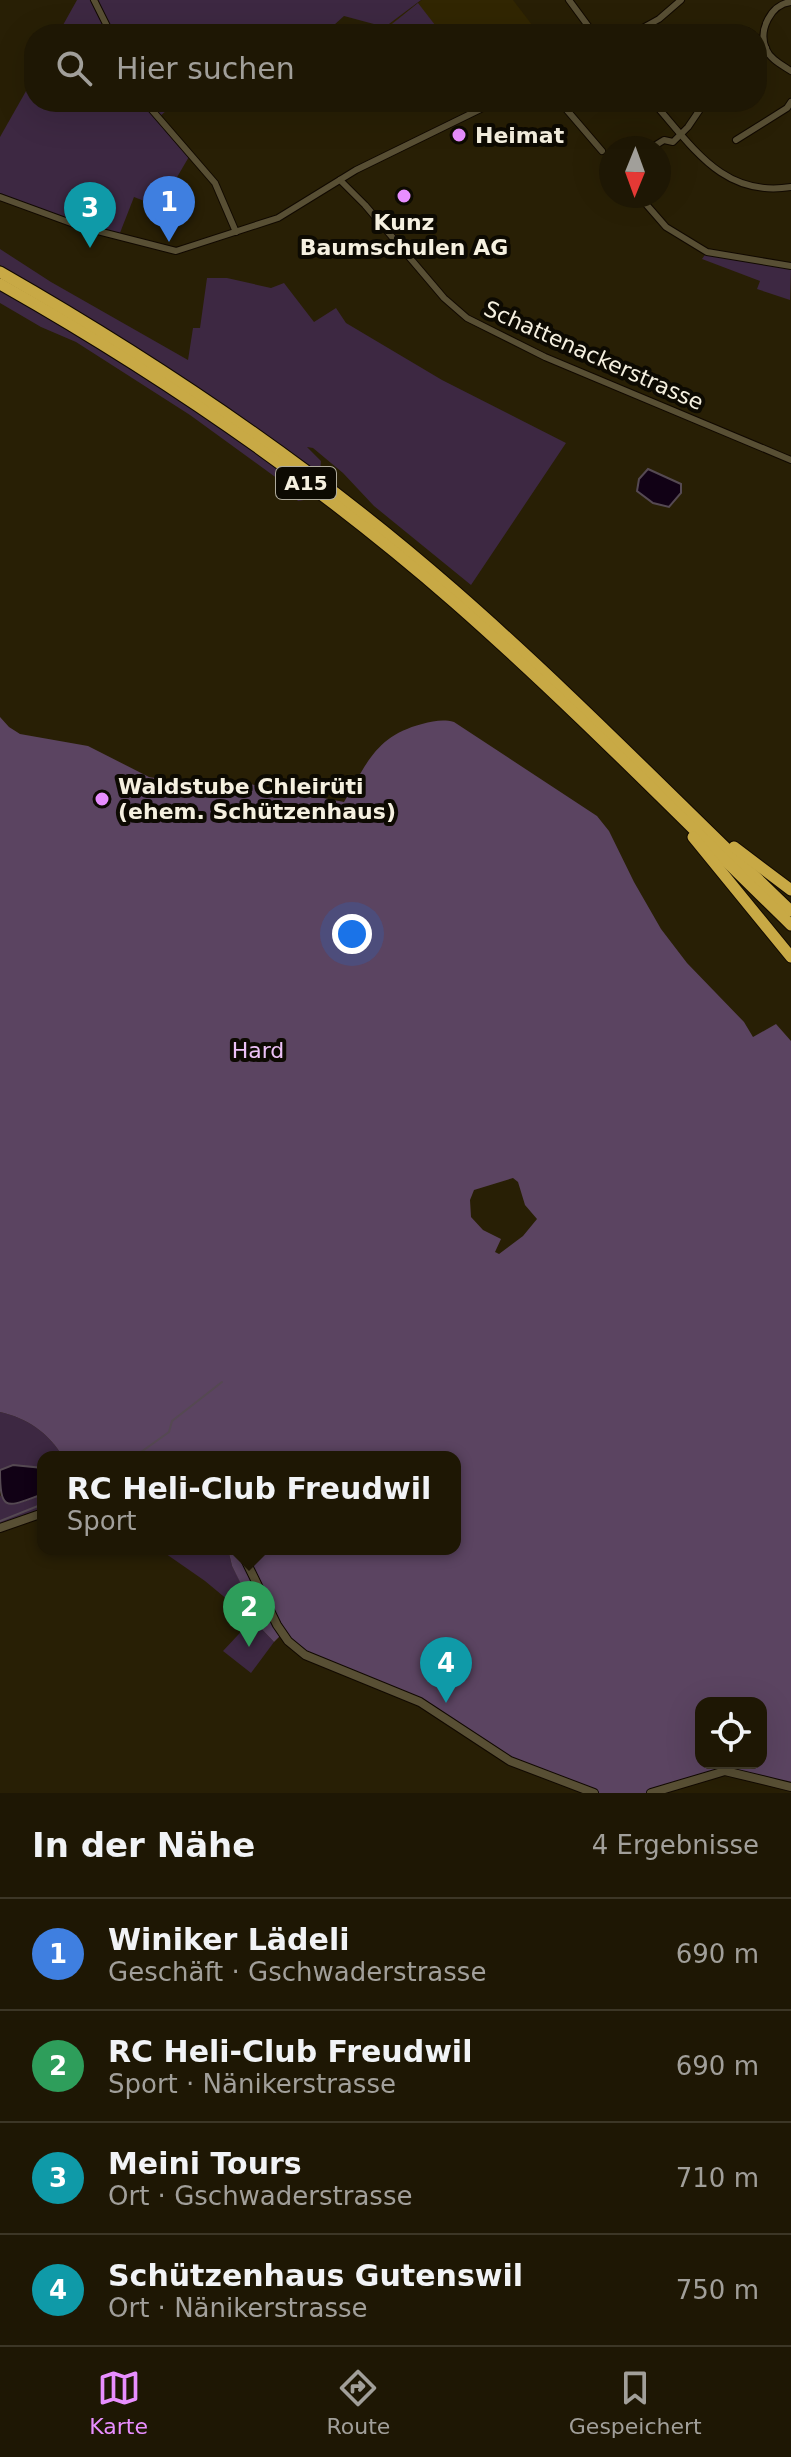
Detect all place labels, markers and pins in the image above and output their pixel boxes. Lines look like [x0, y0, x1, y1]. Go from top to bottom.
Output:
place label: Heimat [475, 123, 565, 148]
marker: Heimat [450, 126, 468, 144]
pin: 1 [143, 176, 195, 242]
pin: 3 [64, 182, 116, 248]
marker: Kunz Baumschulen AG [395, 187, 413, 205]
place label: Kunz Baumschulen AG [300, 210, 508, 260]
place label: Waldstube Chleirüti (ehem. Schützenhaus) [118, 774, 396, 824]
marker: Waldstube Chleirüti (ehem. Schützenhaus) [93, 790, 111, 808]
pin: 2 [223, 1581, 275, 1647]
pin: 4 [420, 1637, 472, 1703]

